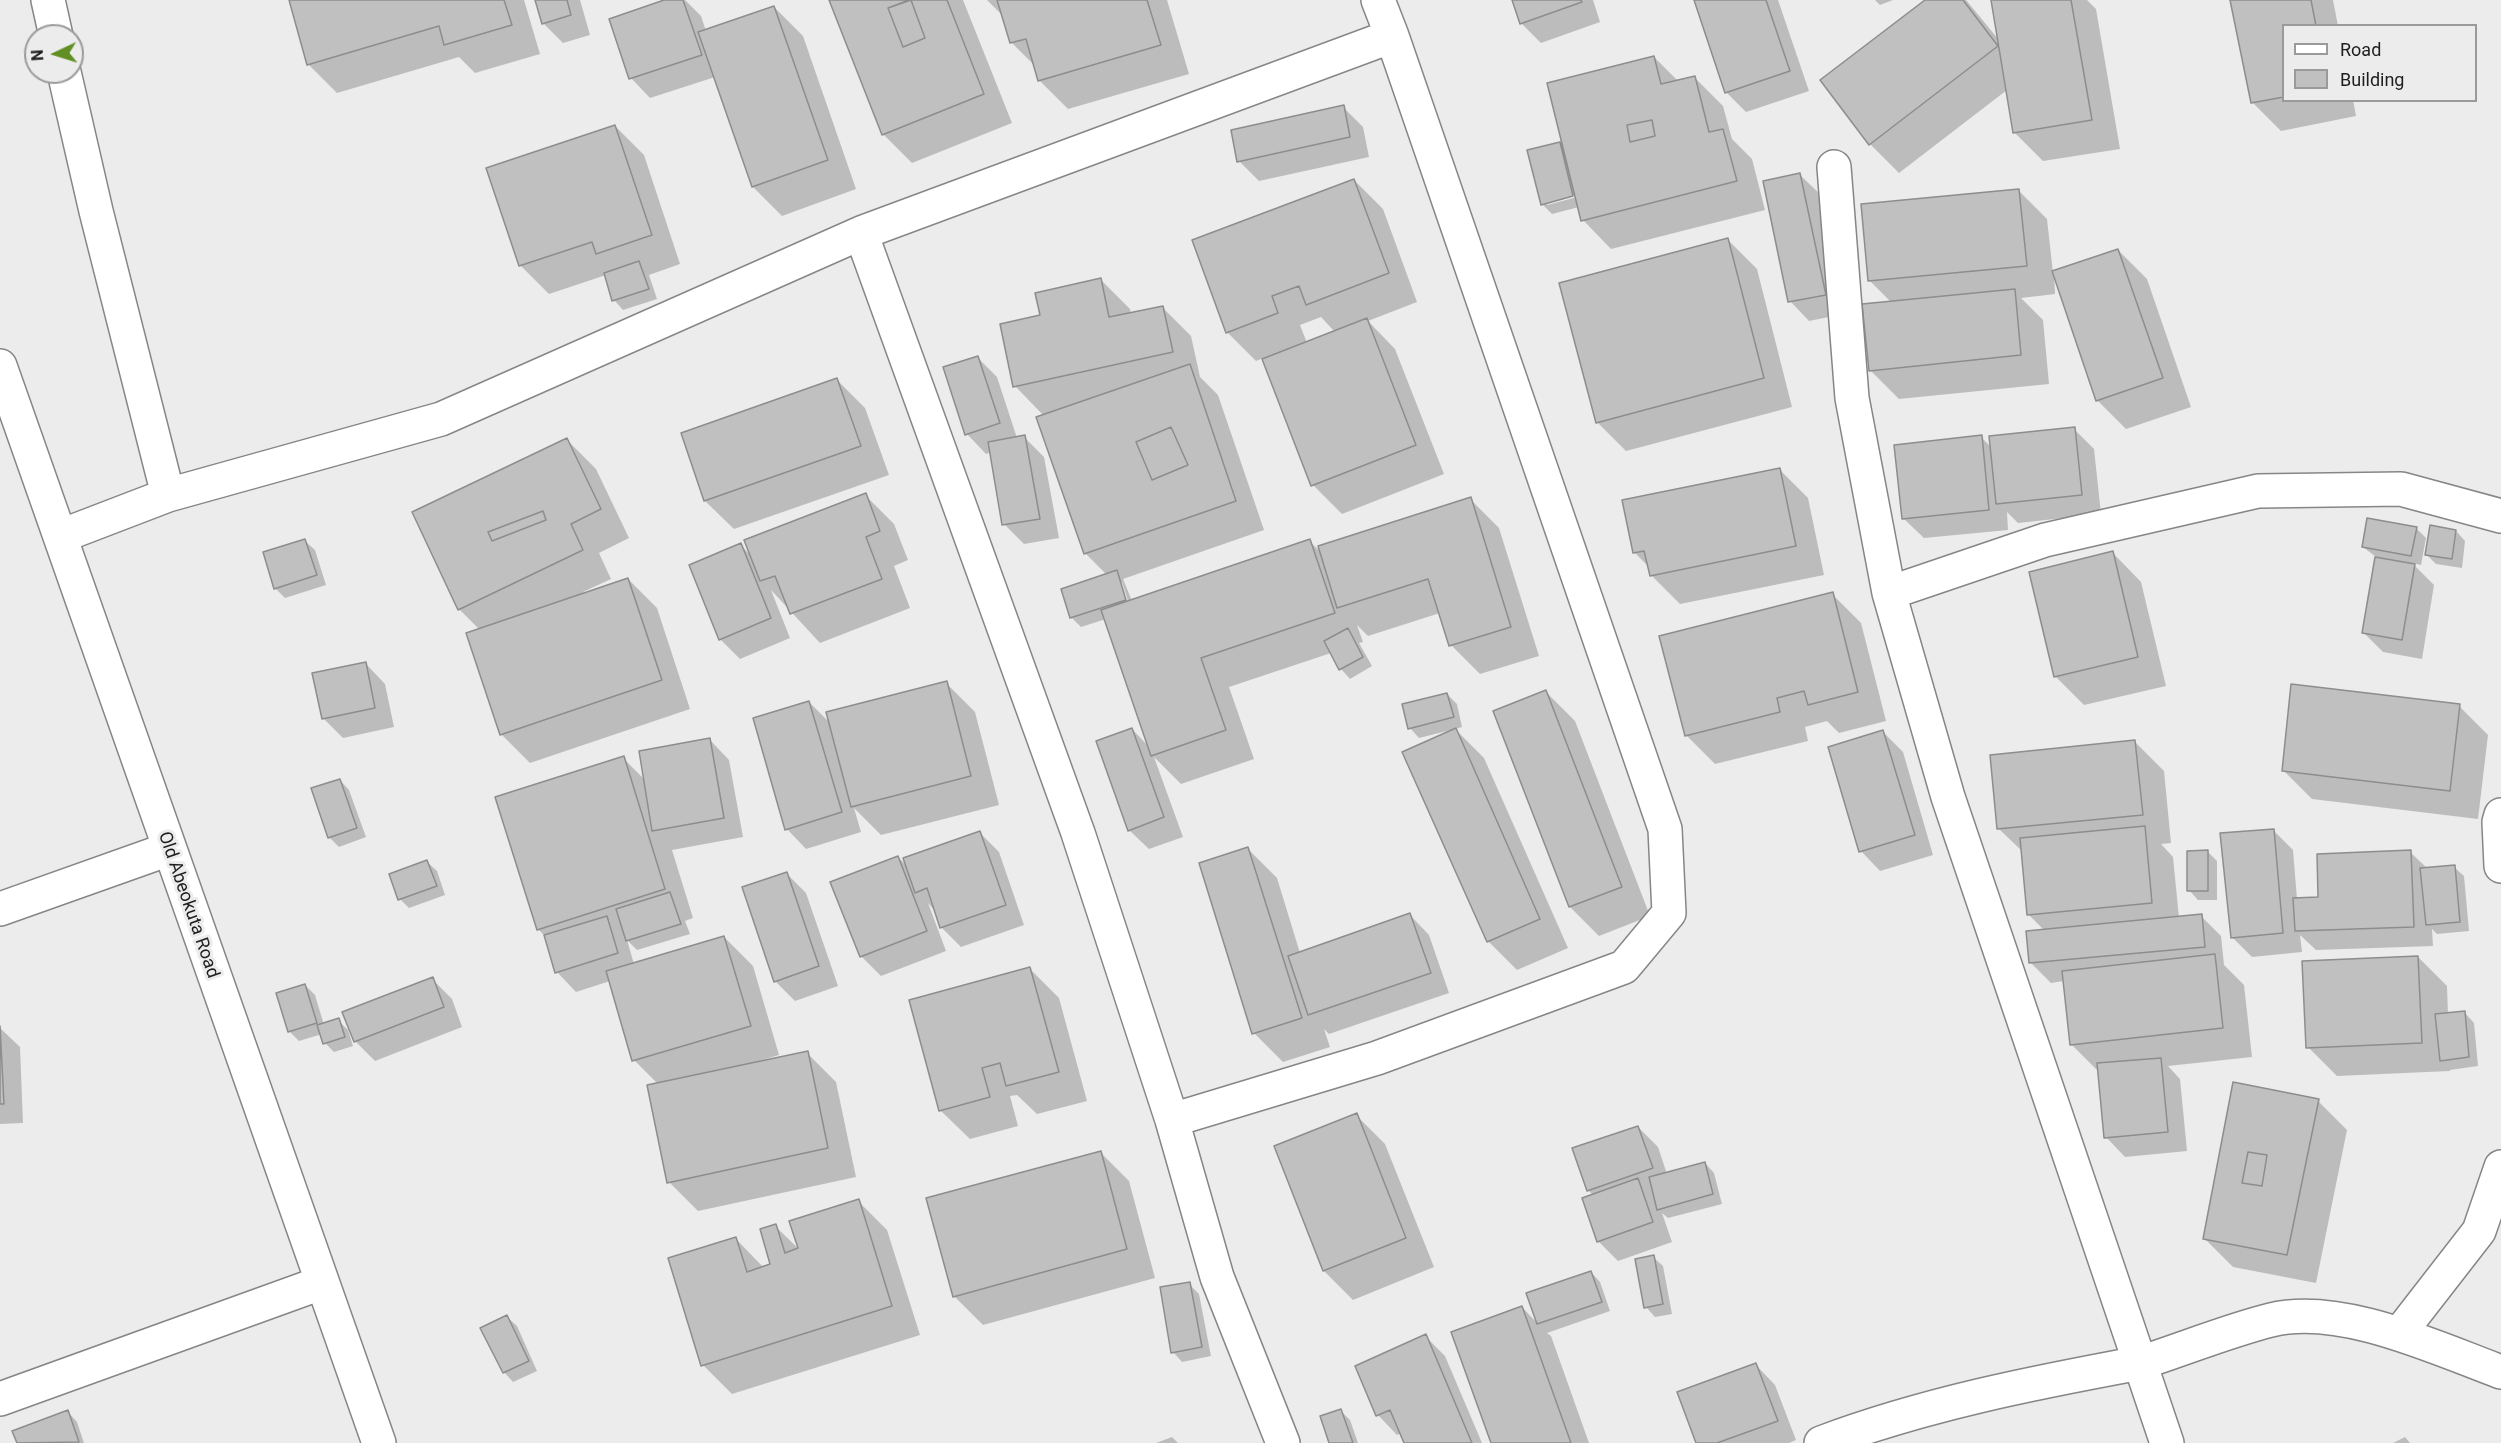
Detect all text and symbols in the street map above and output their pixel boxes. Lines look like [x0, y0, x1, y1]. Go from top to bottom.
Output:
north arrow [24, 24, 84, 84]
legend [2282, 24, 2477, 102]
text: Road [2340, 39, 2381, 60]
text: N [28, 49, 47, 61]
text: Building [2340, 69, 2404, 90]
street label: Old Abeokuta Road [153, 829, 223, 981]

